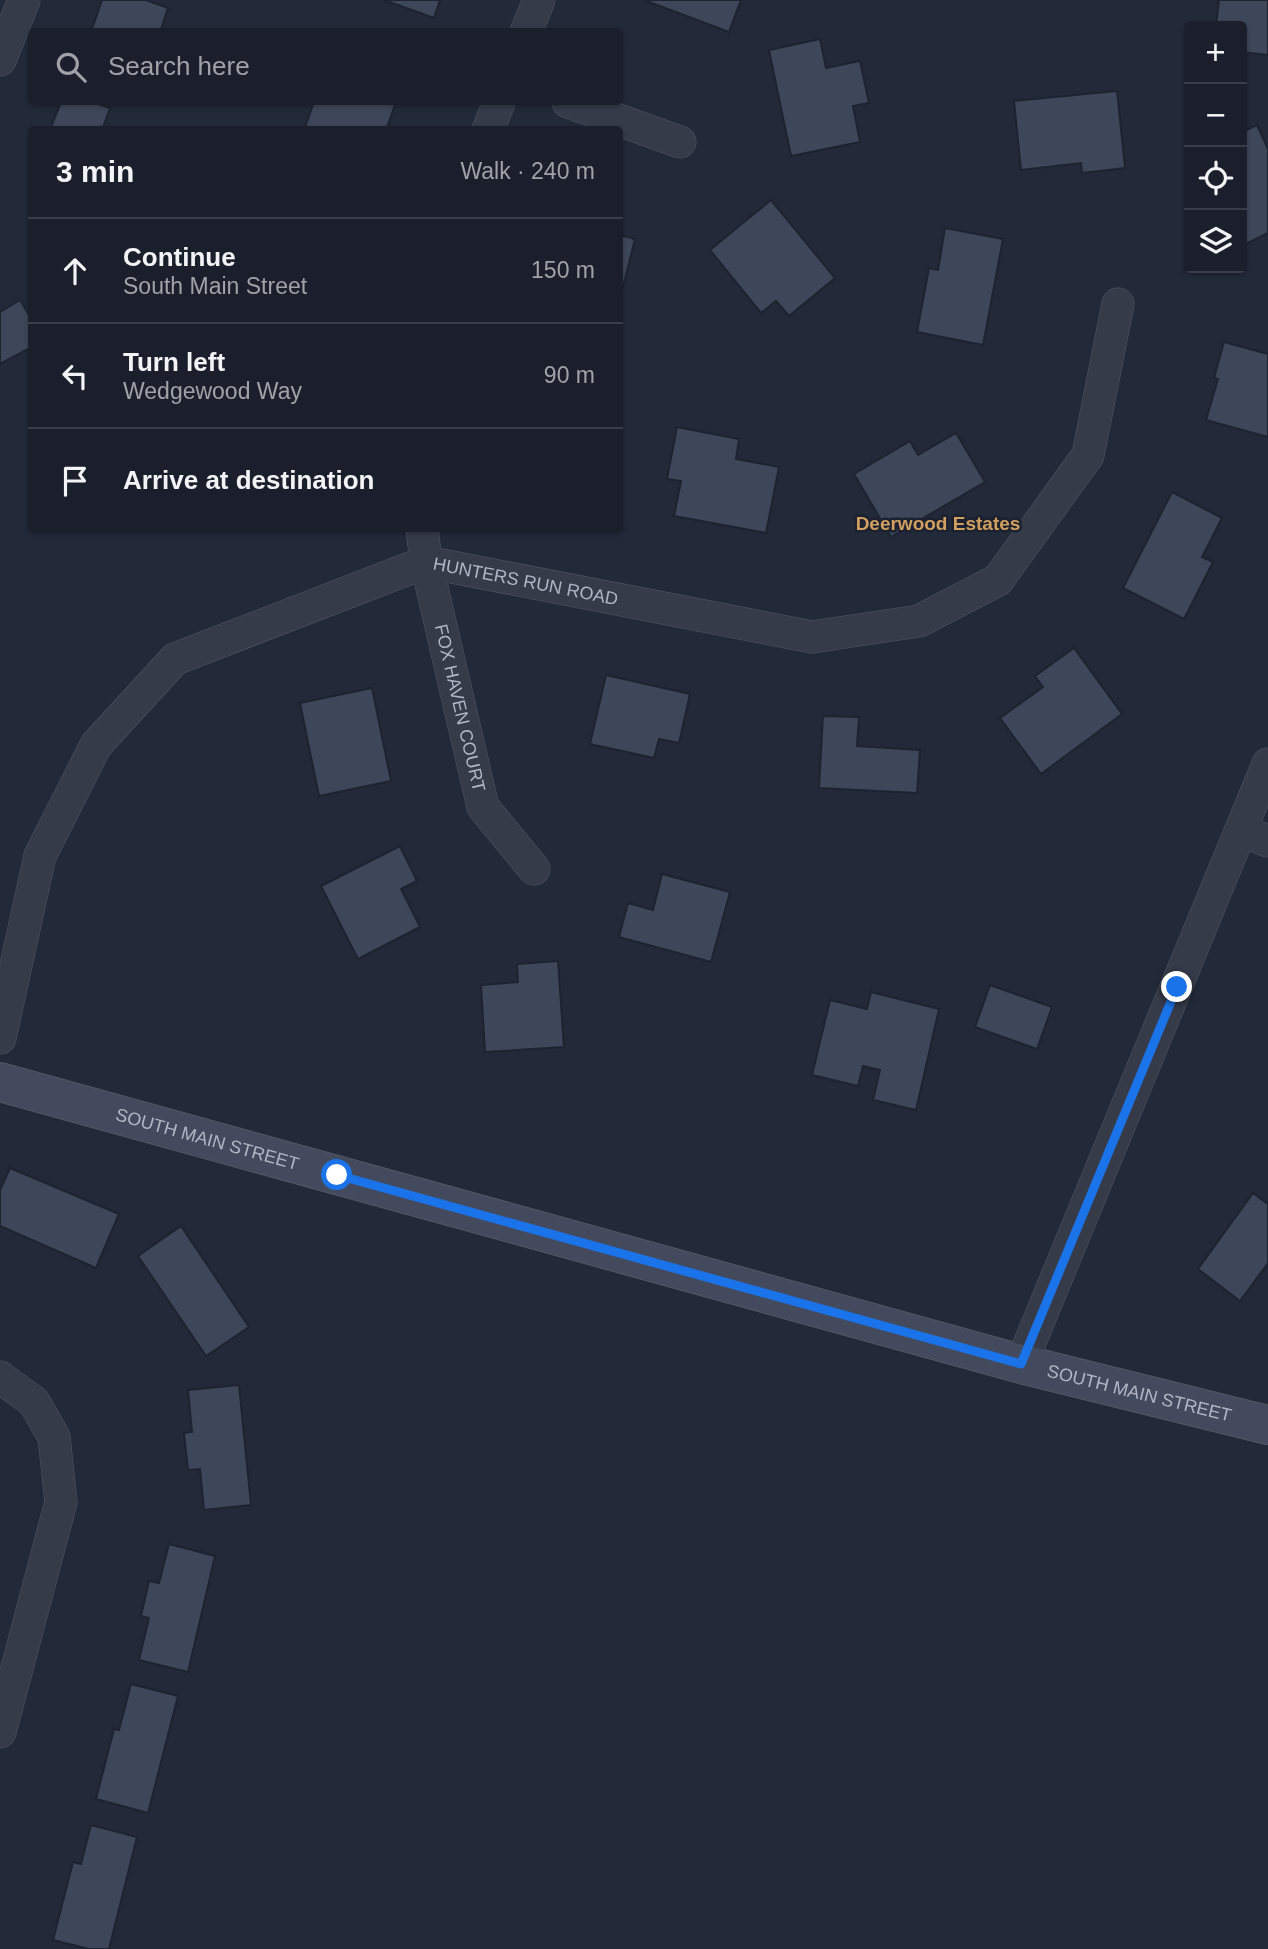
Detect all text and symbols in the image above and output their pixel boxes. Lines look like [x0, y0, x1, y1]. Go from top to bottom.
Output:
map controls [1184, 21, 1247, 273]
button: + [1184, 21, 1247, 84]
search box [28, 28, 623, 105]
icon: search [52, 48, 90, 86]
text: Search here [108, 51, 250, 81]
button: − [1184, 84, 1247, 147]
button: locate [1184, 147, 1247, 210]
text: 3 min [56, 155, 134, 188]
text: Walk · 240 m [460, 158, 595, 184]
button: layers [1184, 210, 1247, 273]
text: Continue [123, 242, 236, 272]
icon: ahead [56, 252, 94, 290]
text: 150 m [531, 257, 595, 283]
text: South Main Street [123, 273, 307, 299]
text: Turn left [123, 347, 225, 377]
icon: left [56, 357, 94, 395]
text: 90 m [544, 362, 595, 388]
text: Wedgewood Way [123, 378, 302, 404]
icon: arrive [56, 462, 94, 500]
text: Arrive at destination [123, 465, 374, 495]
district label: Deerwood Estates [856, 513, 1020, 534]
street label: HUNTERS RUN ROAD [431, 554, 620, 609]
street label: FOX HAVEN COURT [431, 622, 489, 794]
route end [1161, 971, 1192, 1002]
street label: SOUTH MAIN STREET [113, 1104, 301, 1174]
route start [321, 1159, 352, 1190]
street label: SOUTH MAIN STREET [1045, 1361, 1233, 1426]

